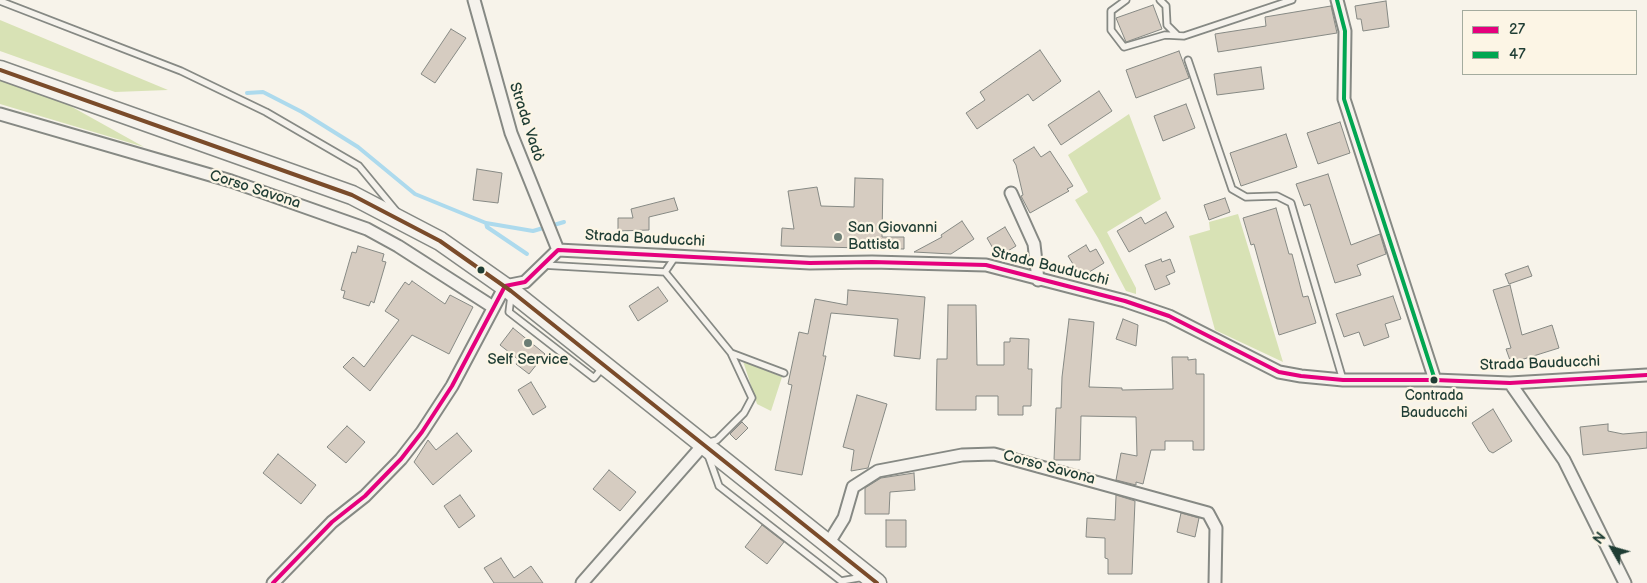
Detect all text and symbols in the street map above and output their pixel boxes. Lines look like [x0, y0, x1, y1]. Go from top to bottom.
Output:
legend [1462, 10, 1637, 75]
text: 27 [1509, 20, 1525, 39]
text: 47 [1509, 45, 1526, 64]
street label: Strada Vadò [505, 80, 547, 164]
street label: Corso Savona [207, 167, 303, 213]
place label: San Giovanni Battista [848, 219, 937, 254]
street label: Strada Bauducchi [584, 227, 706, 251]
marker: San Giovanni Battista [832, 231, 844, 243]
street label: Strada Bauducchi [989, 244, 1111, 290]
unlabelled marker [476, 265, 486, 275]
marker: Self Service [522, 337, 534, 349]
place label: Self Service [488, 351, 568, 369]
street label: Strada Bauducchi [1480, 353, 1600, 375]
marker: Contrada Bauducchi [1429, 375, 1439, 385]
place label: Contrada Bauducchi [1400, 388, 1468, 421]
street label: Corso Savona [1001, 447, 1097, 489]
north arrow [1587, 523, 1637, 573]
text: N [1590, 529, 1610, 548]

